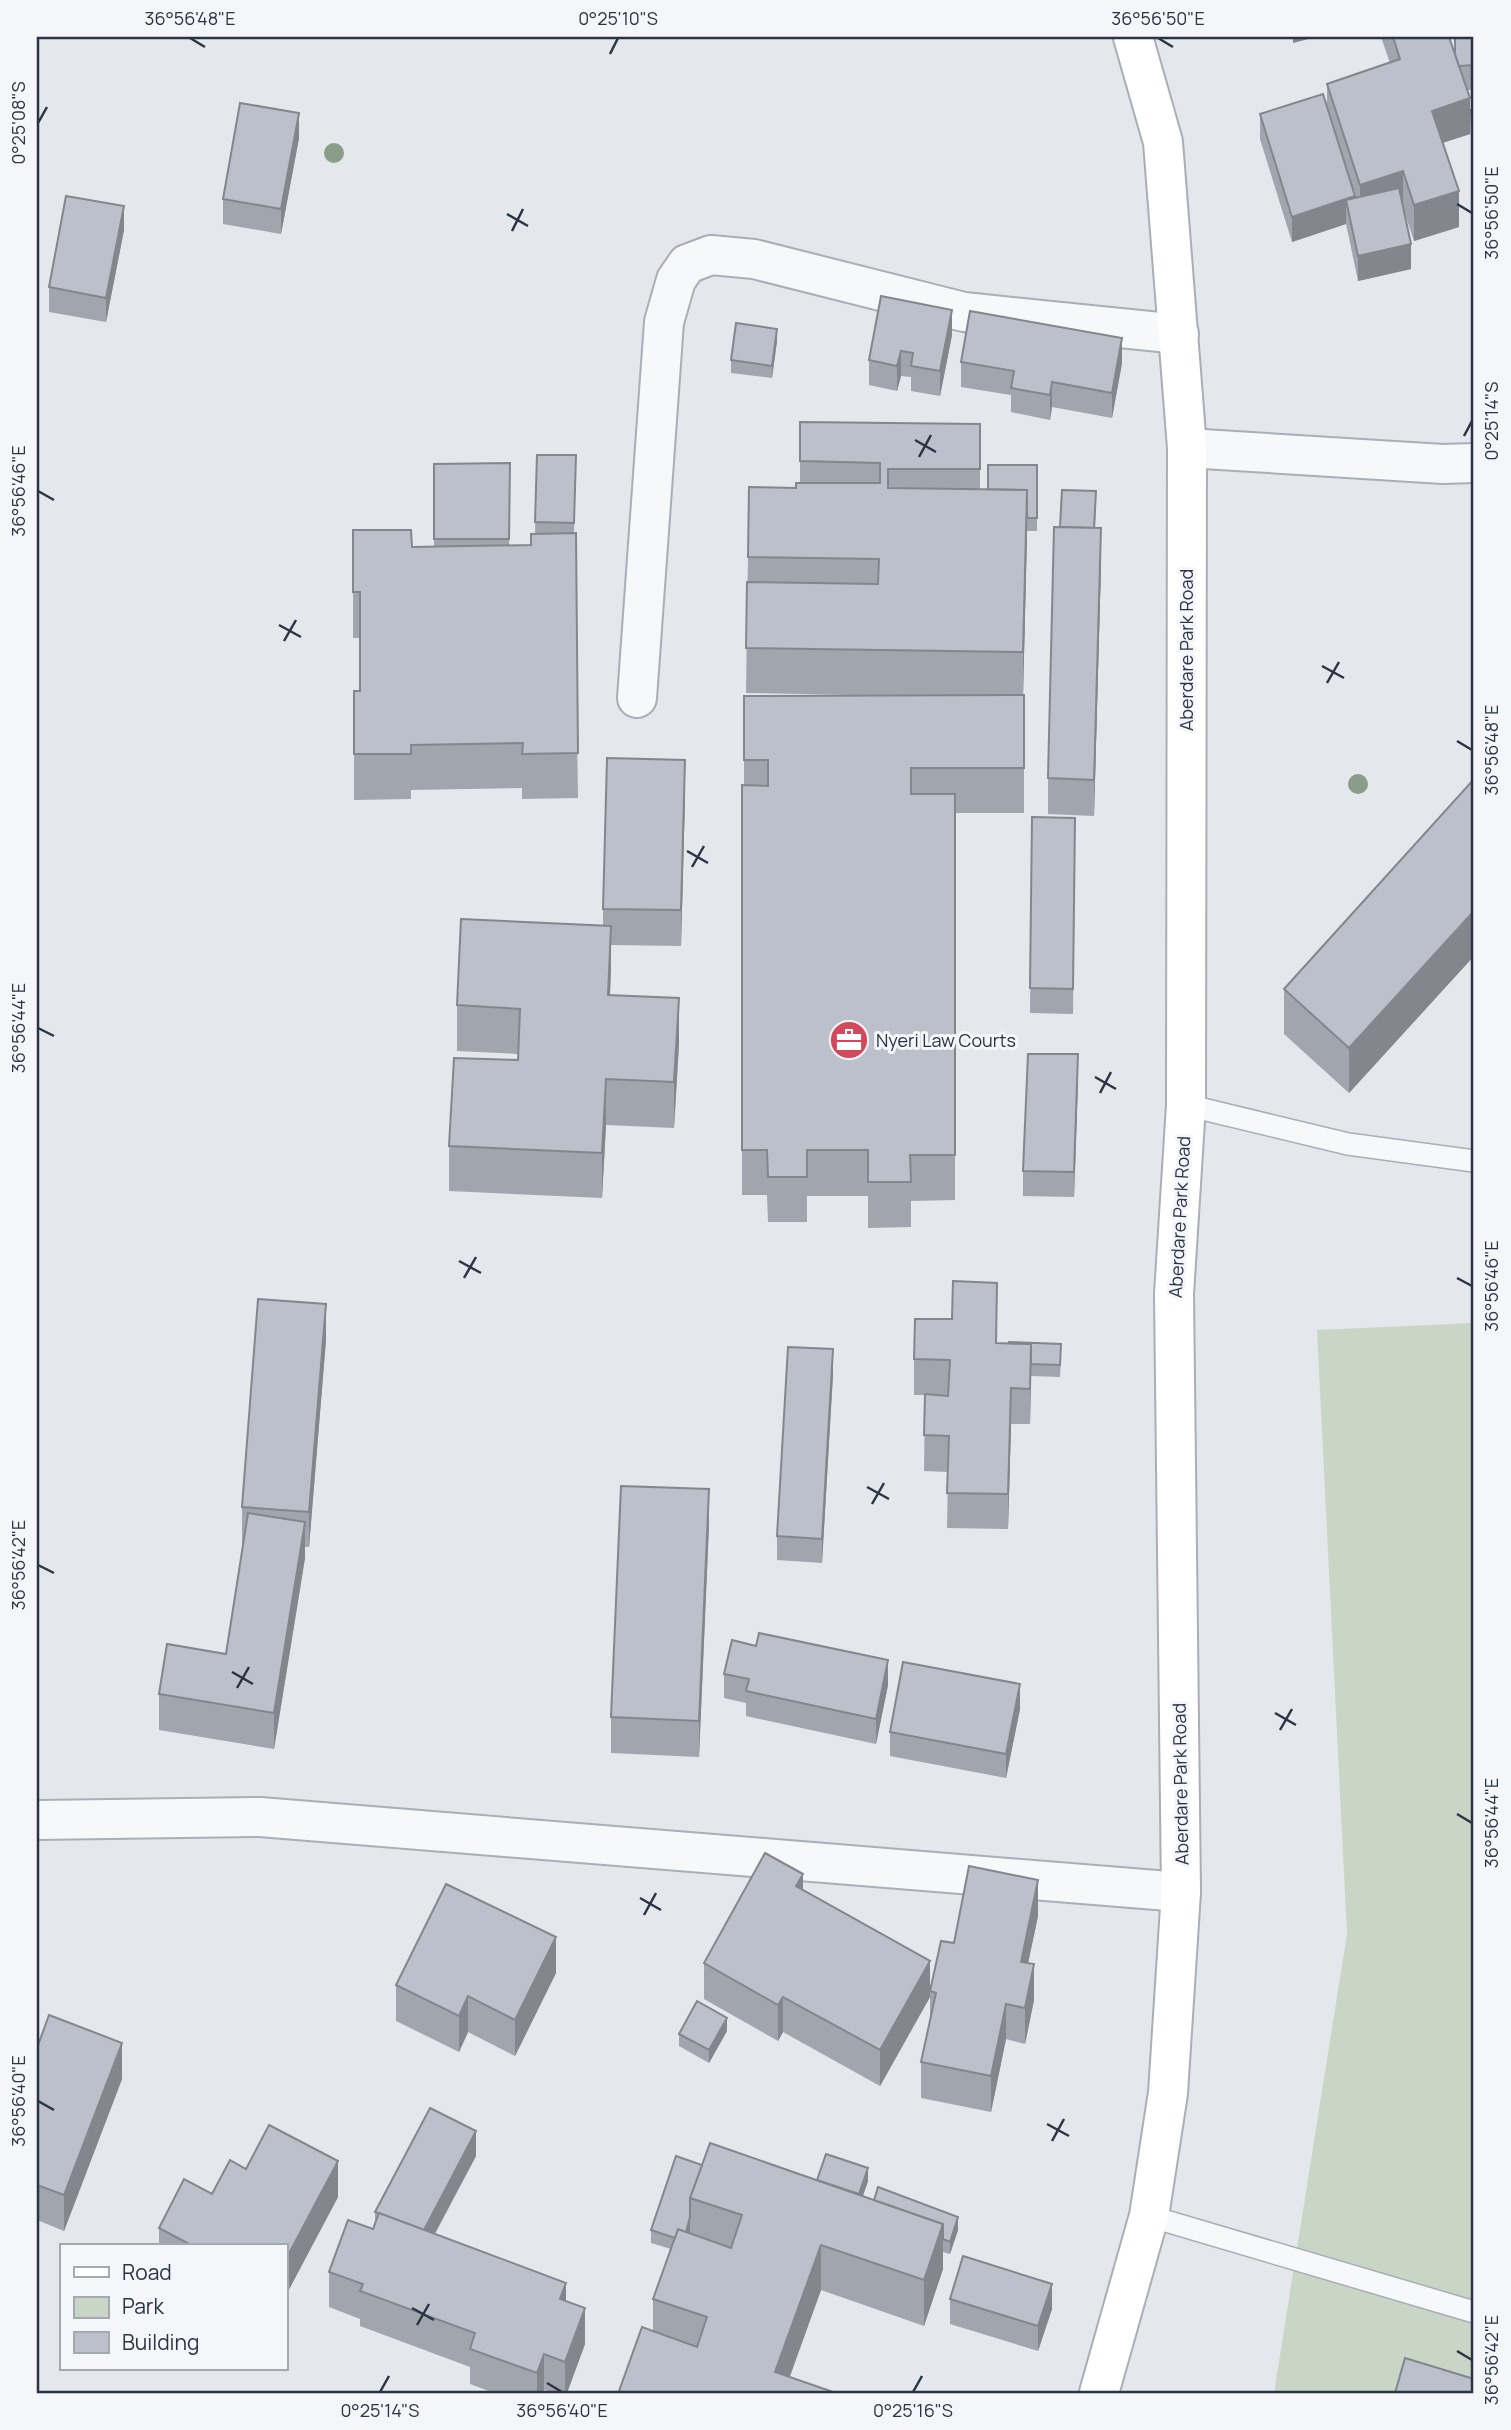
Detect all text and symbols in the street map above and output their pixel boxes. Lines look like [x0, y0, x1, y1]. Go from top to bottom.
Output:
text: 36°56'48"E [145, 6, 235, 30]
text: 0°25'10"S [578, 6, 658, 30]
text: 36°56'50"E [1111, 6, 1205, 30]
text: 0°25'08"S [6, 81, 30, 165]
text: 36°56'50"E [1479, 166, 1503, 260]
text: 0°25'14"S [1479, 382, 1503, 460]
text: 36°56'46"E [6, 445, 30, 537]
street label: Aberdare Park Road [1174, 569, 1198, 731]
text: 36°56'48"E [1479, 705, 1503, 795]
text: 36°56'44"E [6, 983, 30, 1073]
office icon: Nyeri Law Courts [828, 1019, 870, 1061]
place label: Nyeri Law Courts [876, 1028, 1016, 1052]
street label: Aberdare Park Road [1163, 1135, 1195, 1299]
text: 36°56'46"E [1479, 1240, 1503, 1332]
text: 36°56'42"E [6, 1520, 30, 1610]
street label: Aberdare Park Road [1167, 1703, 1193, 1865]
text: 36°56'44"E [1479, 1778, 1503, 1868]
text: 36°56'40"E [6, 2055, 30, 2147]
legend [60, 2244, 287, 2370]
text: Road [122, 2258, 172, 2286]
text: Park [122, 2292, 164, 2320]
text: 36°56'42"E [1479, 2315, 1503, 2405]
text: Building [122, 2328, 199, 2356]
text: 0°25'14"S [341, 2398, 419, 2422]
text: 36°56'40"E [516, 2398, 608, 2422]
text: 0°25'16"S [873, 2398, 953, 2422]

